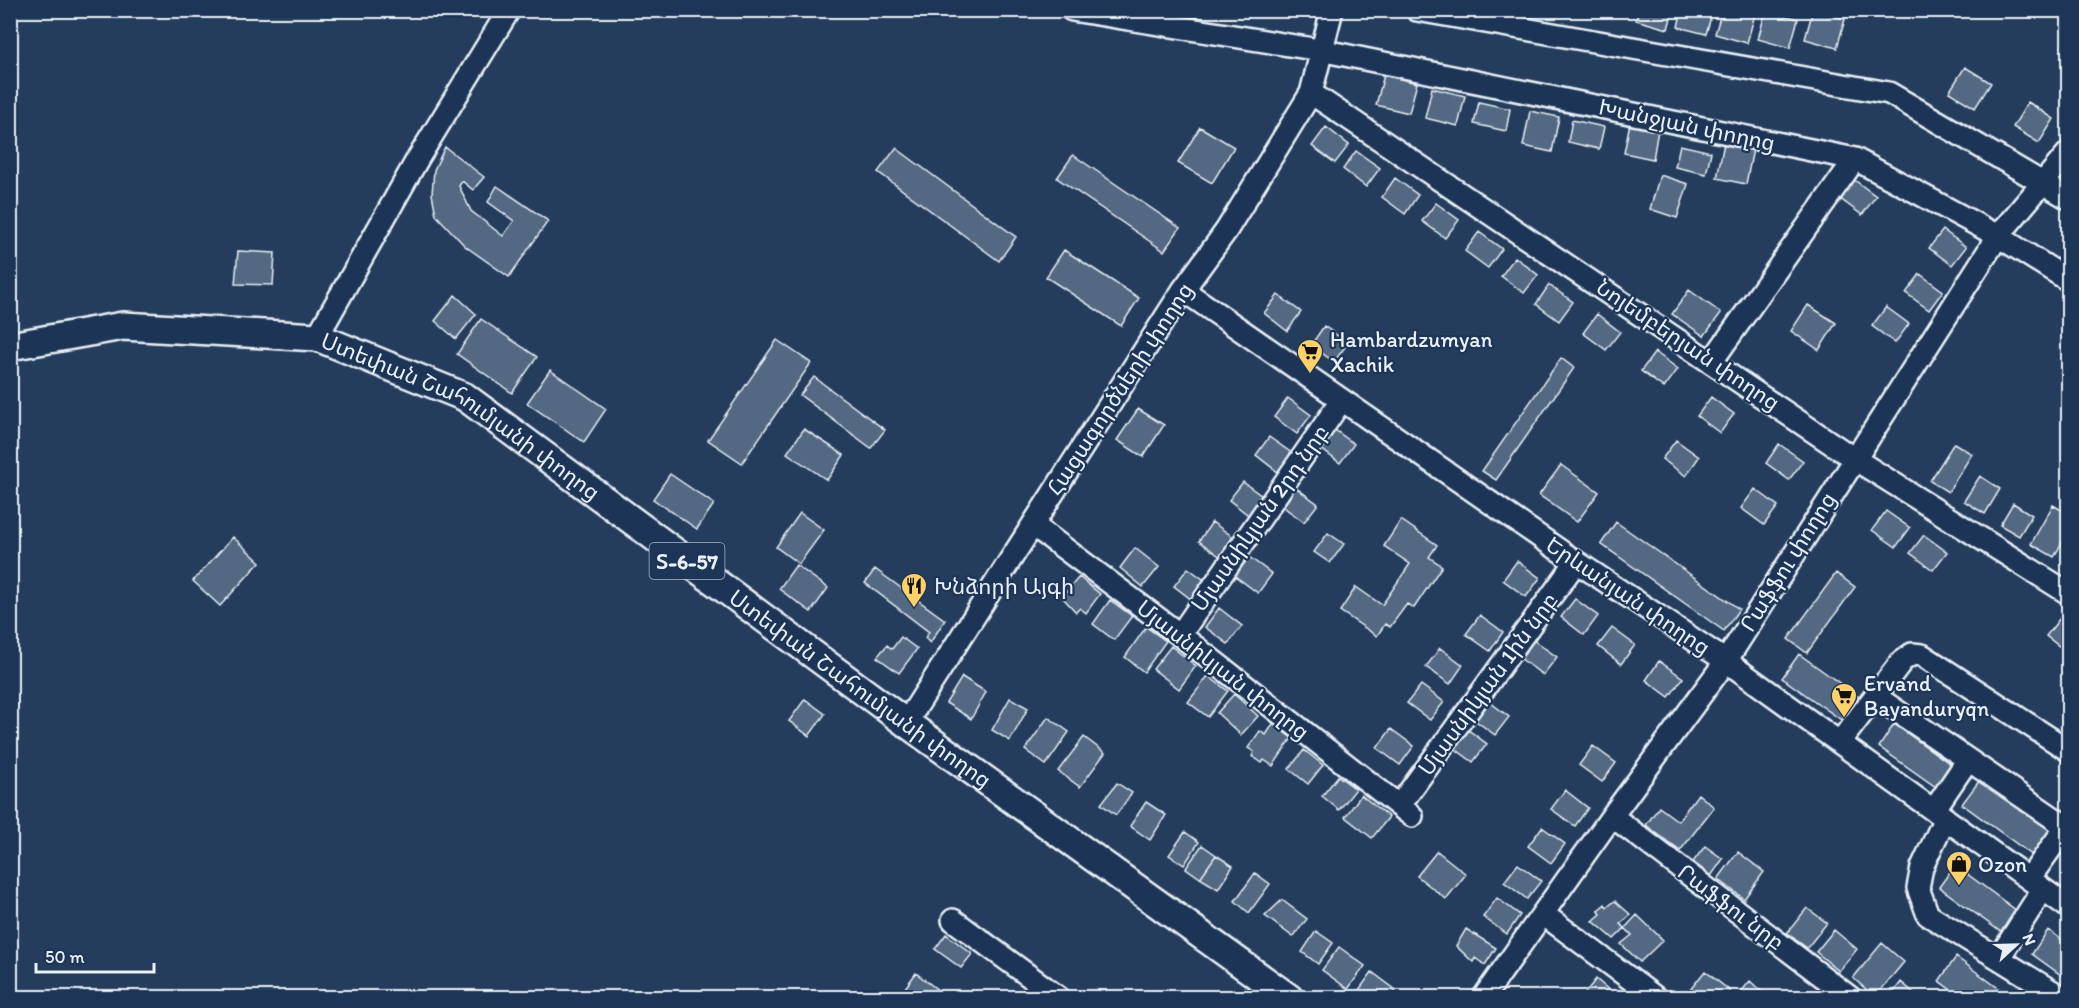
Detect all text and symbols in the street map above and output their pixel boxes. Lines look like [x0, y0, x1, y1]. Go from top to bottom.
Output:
street label: Խանջյան փողոց [1596, 93, 1778, 157]
street label: Նոյեմբերյան փողոց [1591, 274, 1785, 416]
street label: Հացագործների փողոց [1041, 277, 1199, 501]
place label: Hambardzumyan Xachik [1330, 326, 1493, 378]
street label: Ստեփան Շահումյանի փողոց [317, 327, 605, 506]
supermarket icon: Hambardzumyan Xachik [1295, 337, 1325, 375]
street label: Մյասնիկյան 2րդ նրբ [1185, 419, 1335, 617]
street label: Րաֆֆու փողոց [1734, 487, 1842, 637]
street label: Երևանյան փողոց [1541, 531, 1715, 661]
road number: Տ-6-57 [650, 543, 724, 579]
restaurant icon: Խնձորի Այգի [899, 571, 929, 609]
place label: Խնձորի Այգի [934, 573, 1074, 600]
street label: Ստեփան Շահումյանի փողոց [724, 583, 997, 794]
street label: Մյասնիկյան 1ին նրբ [1412, 587, 1564, 781]
street label: Մյասնիկյան փողոց [1131, 594, 1315, 746]
place label: Ervand Bayanduryqn [1864, 670, 1990, 722]
supermarket icon: Ervand Bayanduryqn [1829, 681, 1859, 719]
shop icon: Ozon [1944, 849, 1974, 887]
place label: Ozon [1978, 851, 2027, 878]
street label: Րաֆֆու նրբ [1672, 858, 1790, 956]
north arrow [1986, 915, 2046, 975]
text: N [2019, 931, 2040, 948]
scale bar [36, 936, 154, 974]
text: 50 m [45, 946, 85, 968]

